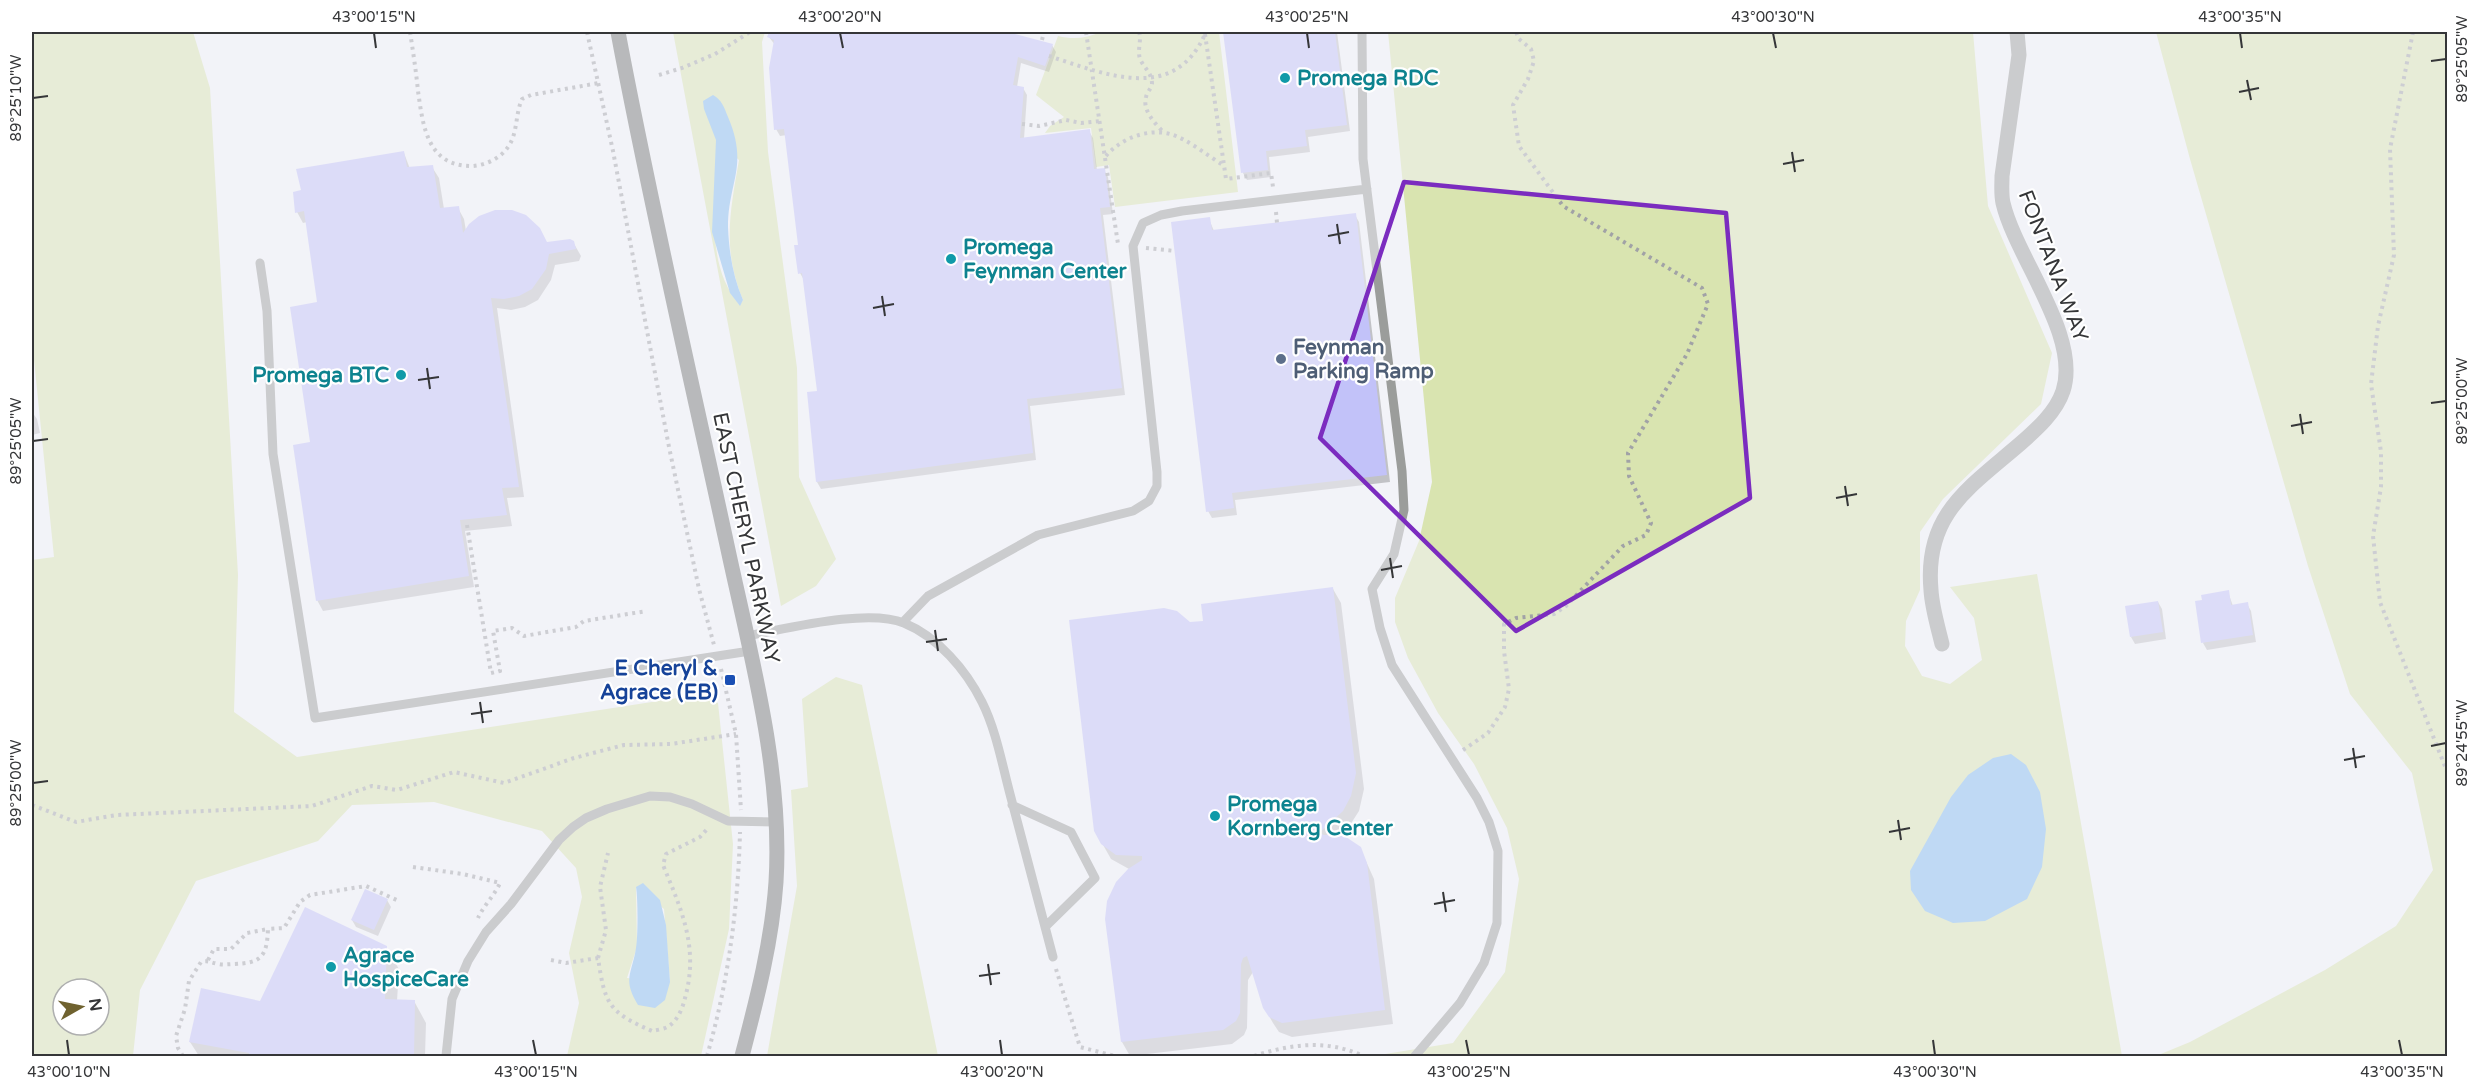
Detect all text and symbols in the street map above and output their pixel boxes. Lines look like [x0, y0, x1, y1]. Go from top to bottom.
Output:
text: 43°00'15"N [332, 8, 416, 26]
text: 43°00'20"N [798, 8, 882, 26]
text: 43°00'25"N [1265, 8, 1349, 26]
text: 43°00'30"N [1731, 8, 1815, 26]
text: 43°00'35"N [2198, 8, 2282, 26]
text: 89°25'05"W [2453, 16, 2471, 102]
text: 89°25'10"W [7, 55, 25, 141]
place label: Promega RDC [1297, 66, 1439, 91]
marker: Promega RDC [1278, 71, 1292, 85]
street label: FONTANA WAY [2013, 187, 2093, 345]
place label: Promega Feynman Center [963, 235, 1128, 284]
marker: Promega Feynman Center [944, 252, 958, 266]
place label: Feynman Parking Ramp [1293, 335, 1434, 384]
marker: Feynman Parking Ramp [1274, 352, 1288, 366]
text: 89°25'00"W [2453, 358, 2471, 444]
place label: Promega BTC [252, 363, 389, 388]
marker: Promega BTC [394, 368, 408, 382]
text: 89°25'05"W [7, 398, 25, 484]
street label: EAST CHERYL PARKWAY [707, 410, 785, 666]
place label: E Cheryl & Agrace (EB) [600, 656, 718, 705]
marker: E Cheryl & Agrace (EB) [723, 673, 737, 687]
text: 89°24'55"W [2453, 700, 2471, 786]
text: 89°25'00"W [7, 740, 25, 826]
place label: Promega Kornberg Center [1227, 792, 1394, 841]
marker: Promega Kornberg Center [1208, 809, 1222, 823]
place label: Agrace HospiceCare [343, 943, 469, 992]
marker: Agrace HospiceCare [324, 960, 338, 974]
north arrow [51, 977, 111, 1037]
text: N [84, 997, 106, 1013]
text: 43°00'10"N [27, 1063, 111, 1081]
text: 43°00'15"N [494, 1063, 578, 1081]
text: 43°00'20"N [960, 1063, 1044, 1081]
text: 43°00'25"N [1427, 1063, 1511, 1081]
text: 43°00'30"N [1893, 1063, 1977, 1081]
text: 43°00'35"N [2360, 1063, 2444, 1081]

